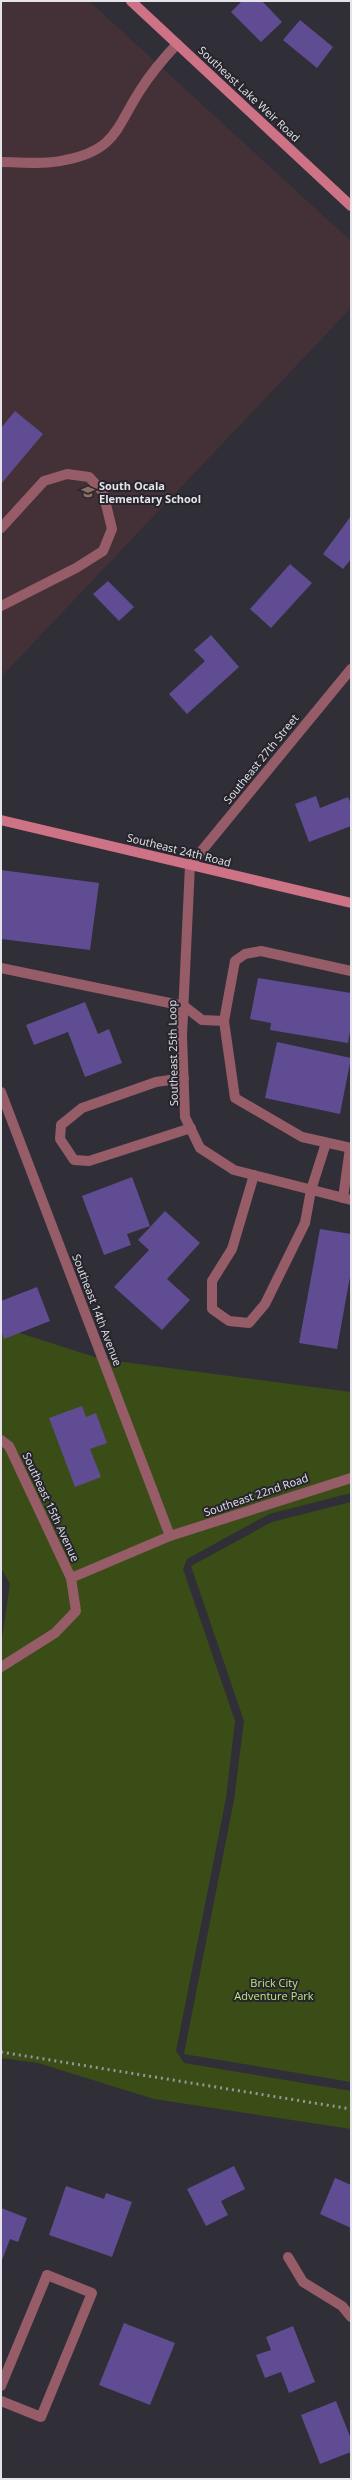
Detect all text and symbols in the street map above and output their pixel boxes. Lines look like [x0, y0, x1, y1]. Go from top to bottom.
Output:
street label: Southeast Lake Weir Road [195, 43, 303, 145]
place label: South Ocala Elementary School [99, 478, 201, 506]
school or university icon: South Ocala Elementary School [80, 484, 96, 500]
street label: Southeast 27th Street [220, 711, 301, 807]
street label: Southeast 24th Road [126, 829, 233, 870]
street label: Southeast 25th Loop [164, 1000, 181, 1106]
street label: Southeast 14th Avenue [69, 1252, 126, 1368]
street label: Southeast 15th Avenue [20, 1450, 83, 1564]
street label: Southeast 22nd Road [202, 1470, 310, 1519]
park label: Brick City Adventure Park [234, 1975, 314, 2003]

